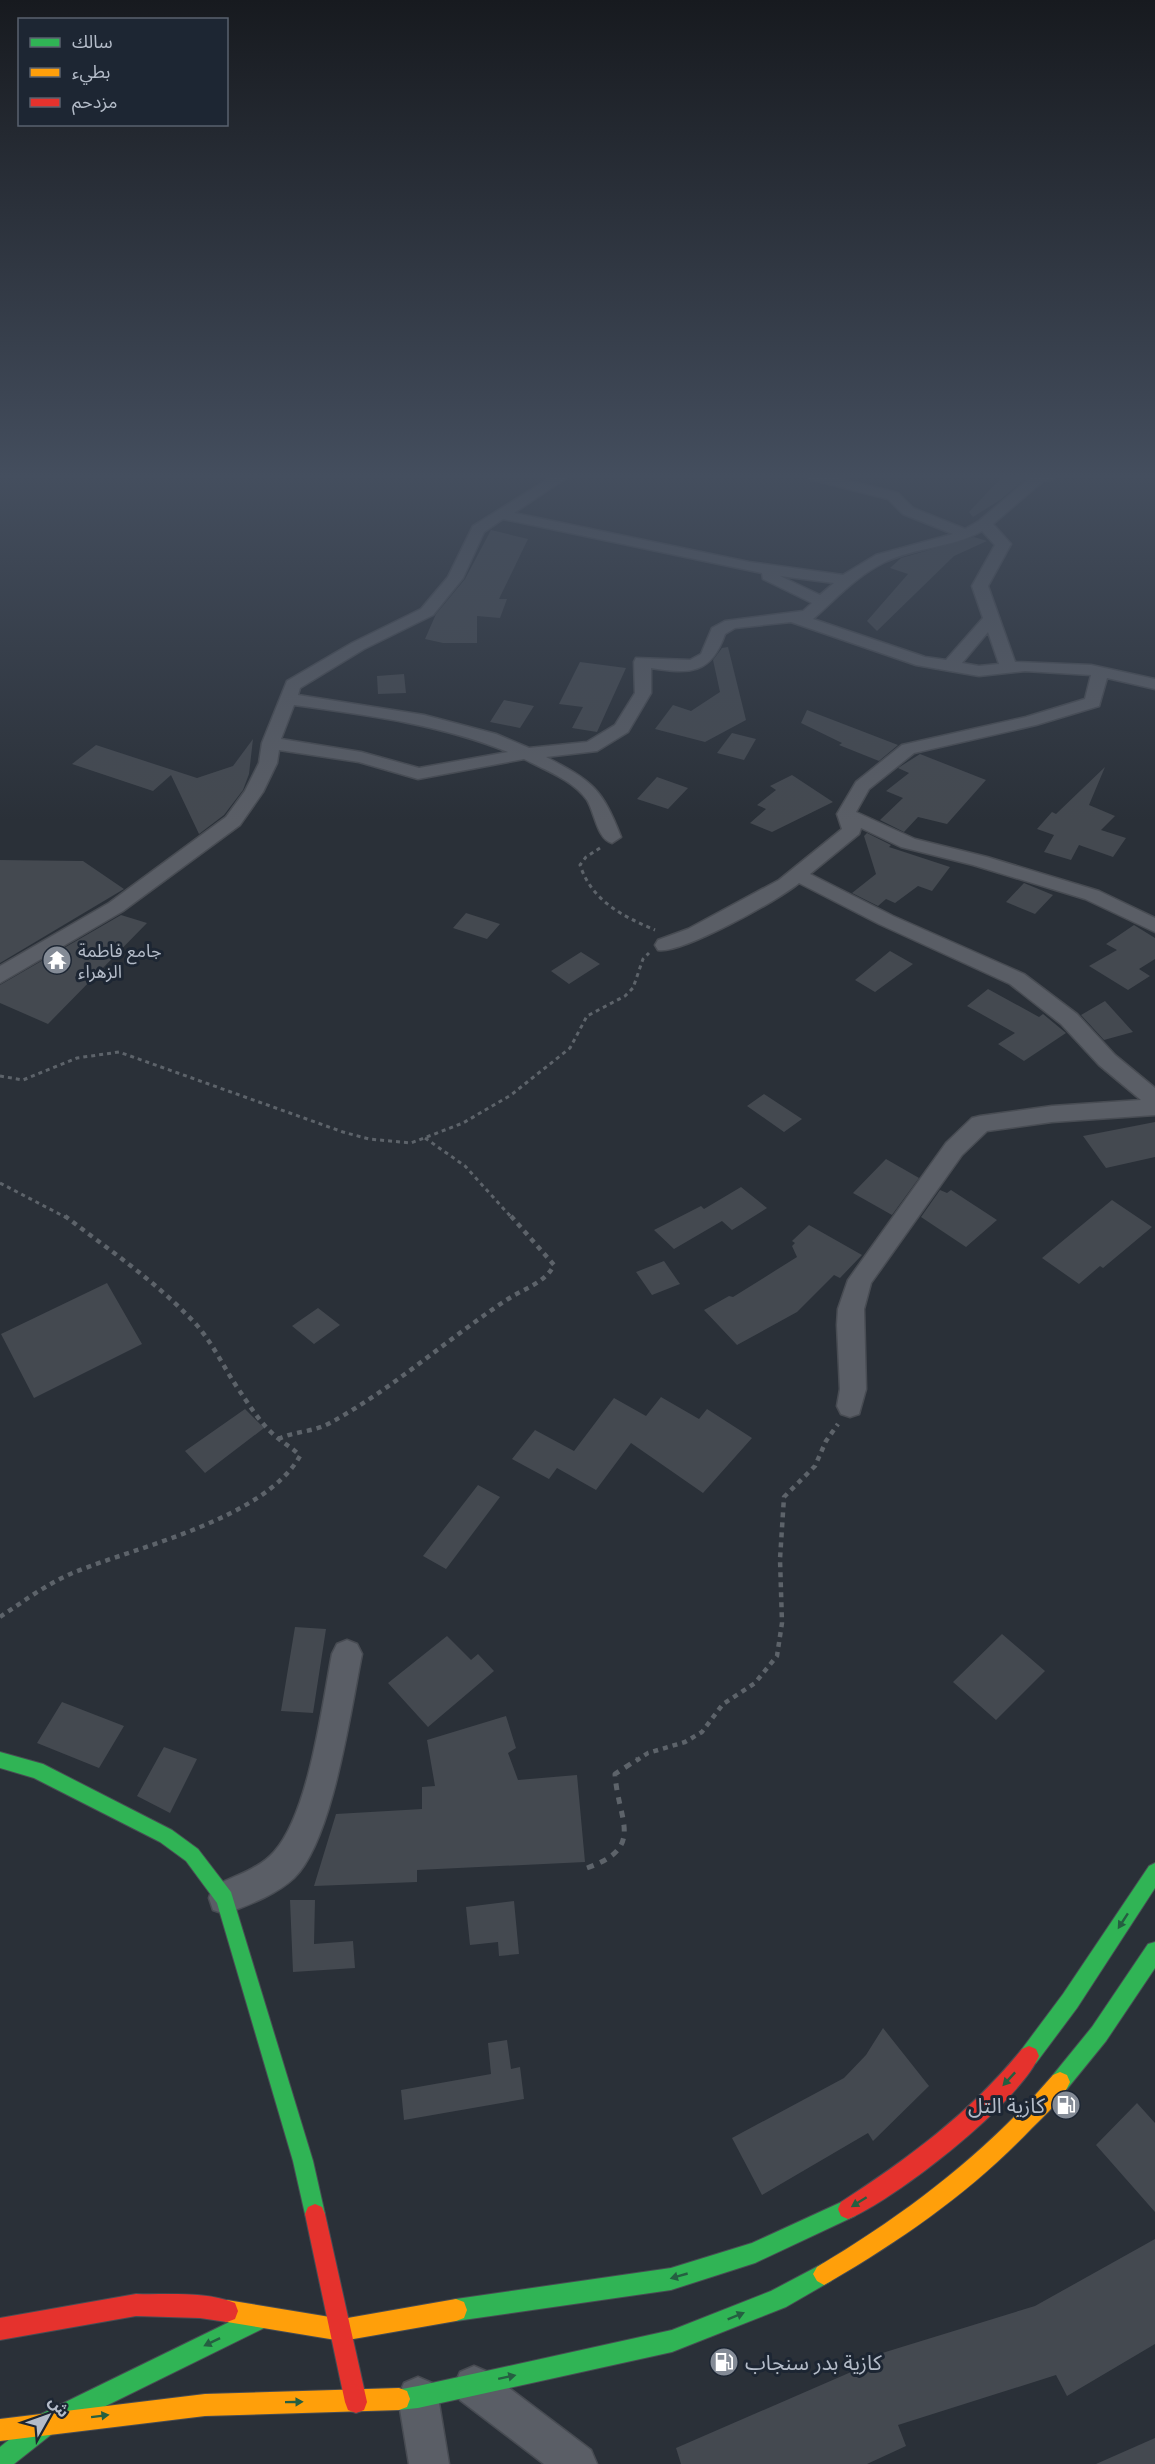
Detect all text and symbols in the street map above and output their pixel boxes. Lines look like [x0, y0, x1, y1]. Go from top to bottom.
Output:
legend [18, 18, 228, 126]
text: سالك [72, 30, 113, 53]
text: بطيء [72, 60, 110, 85]
text: مزدحم [72, 90, 117, 115]
place label: جامع فاطمة الزهراء [78, 939, 162, 983]
temple icon: جامع فاطمة الزهراء [41, 944, 73, 976]
one-way arrow [1118, 1913, 1129, 1929]
one-way arrow [1002, 2072, 1016, 2087]
fuel station icon: كازية التل [1050, 2089, 1082, 2121]
place label: كازية التل [968, 2091, 1045, 2119]
one-way arrow [851, 2196, 867, 2207]
one-way arrow [670, 2272, 688, 2281]
one-way arrow [727, 2310, 745, 2320]
one-way arrow [203, 2337, 220, 2347]
fuel station icon: كازية بدر سنجاب [708, 2346, 740, 2378]
place label: كازية بدر سنجاب [745, 2348, 882, 2376]
one-way arrow [498, 2372, 517, 2381]
north arrow [18, 2386, 78, 2446]
text: ش [45, 2392, 74, 2421]
one-way arrow [284, 2398, 303, 2407]
one-way arrow [90, 2411, 109, 2421]

